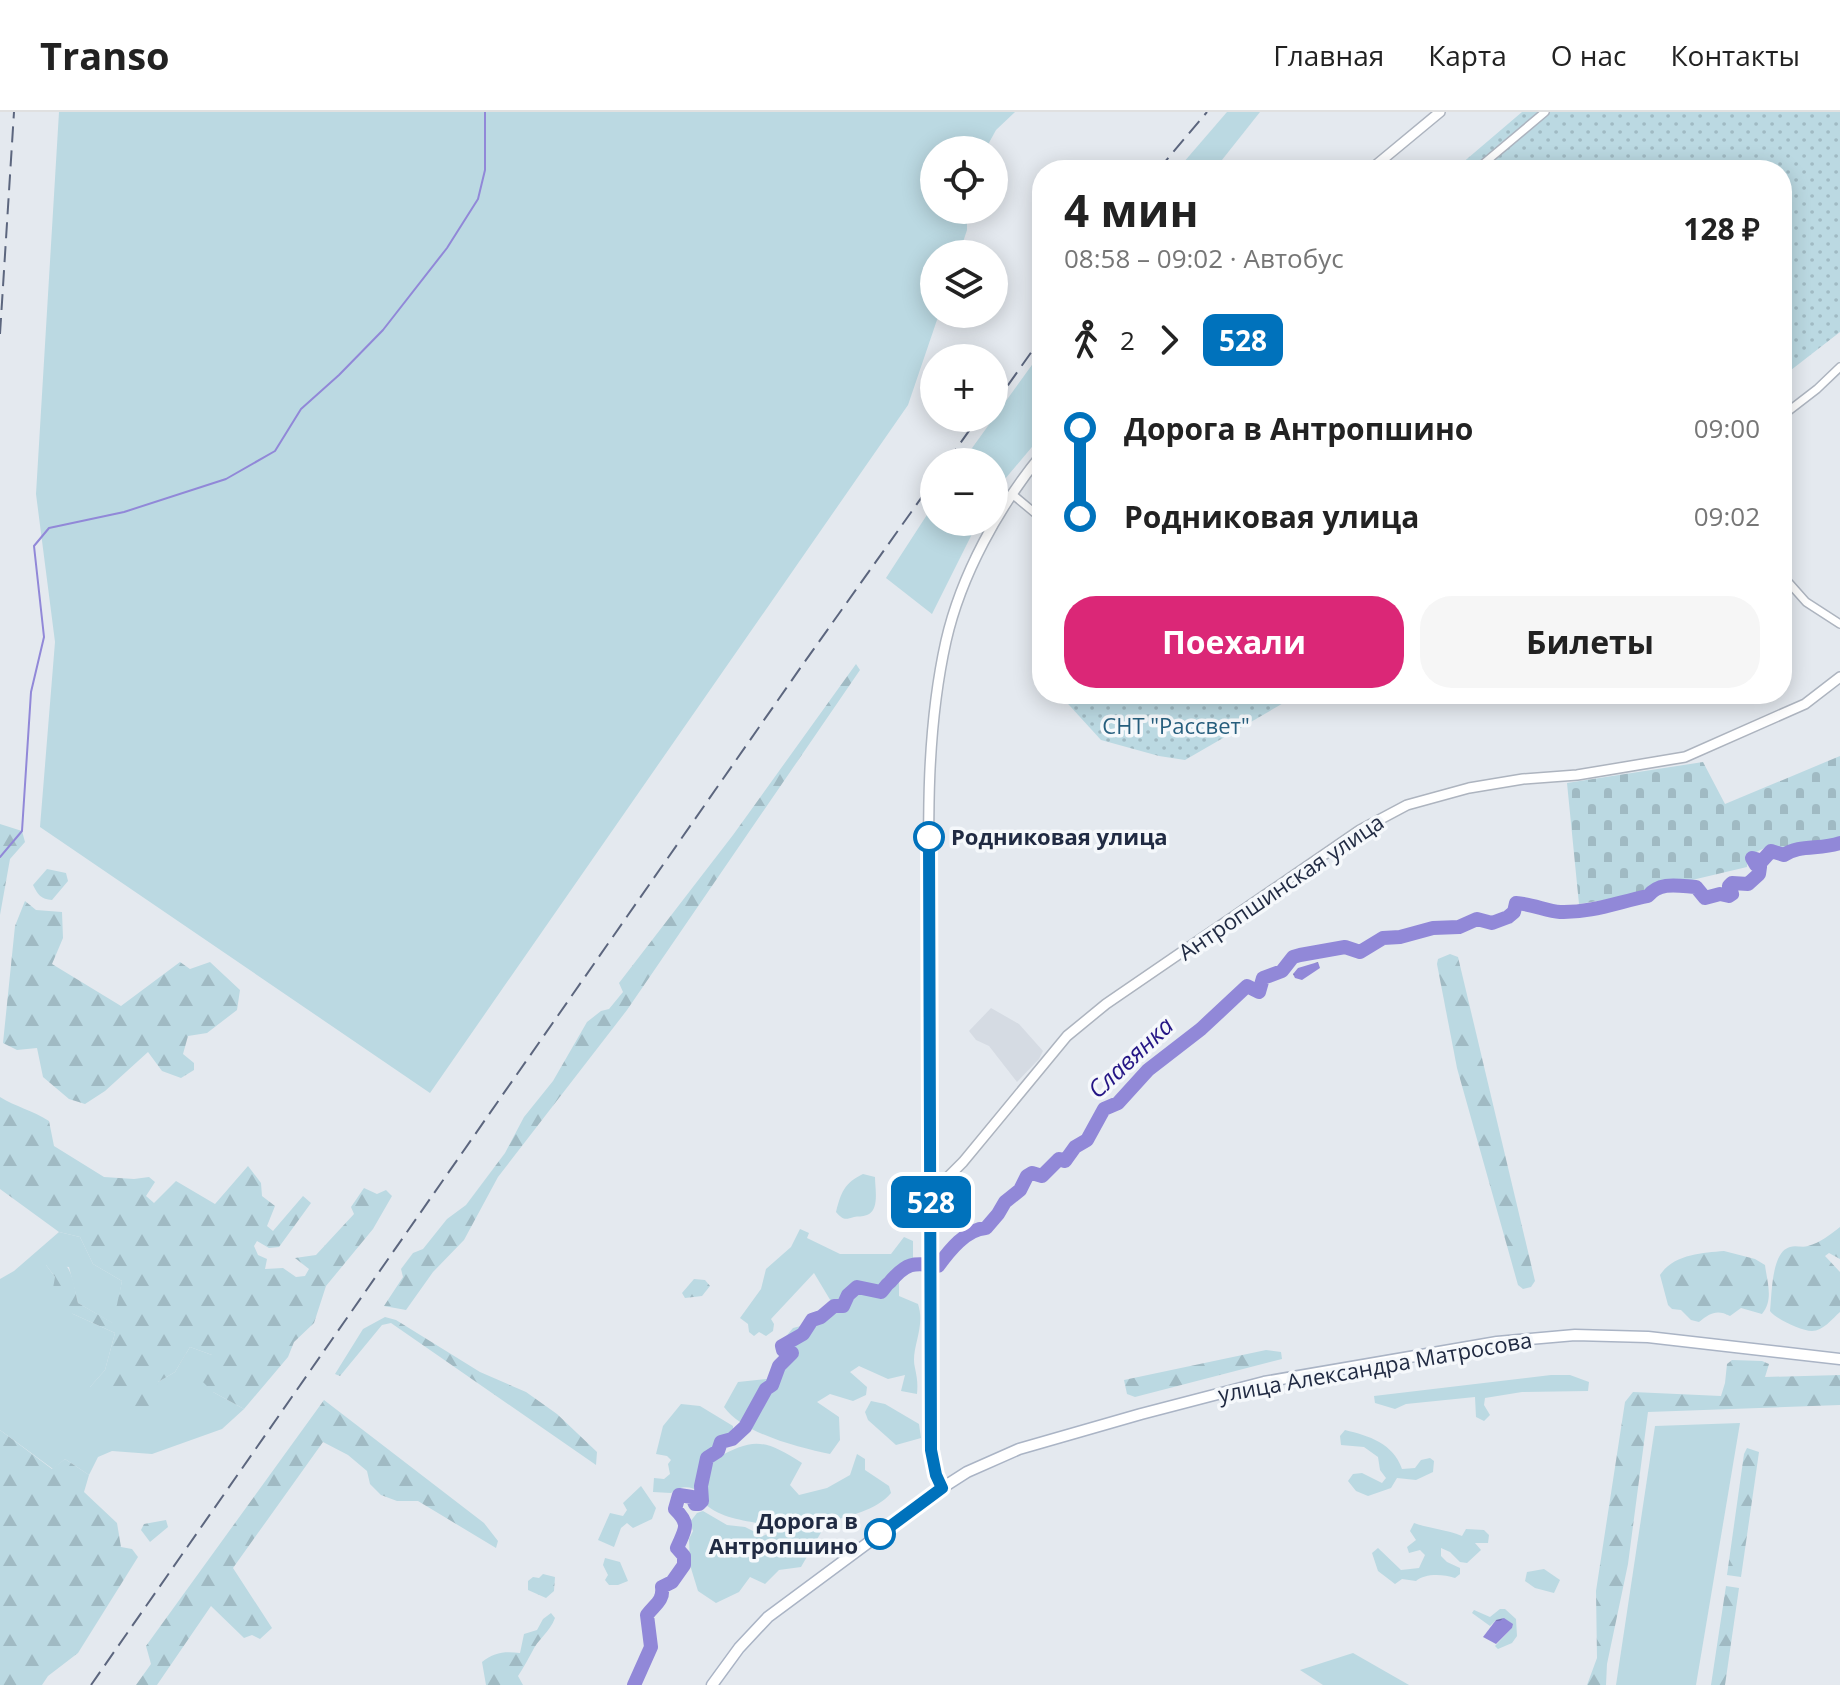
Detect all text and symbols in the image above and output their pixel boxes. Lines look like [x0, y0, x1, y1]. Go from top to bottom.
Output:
text: Transo [40, 29, 170, 81]
text: Главная [1273, 36, 1384, 74]
text: Карта [1428, 36, 1507, 74]
text: О нас [1551, 36, 1626, 74]
text: Контакты [1670, 36, 1800, 74]
map controls [920, 136, 1008, 536]
button: locate [920, 136, 1008, 224]
text: 4 мин [1064, 180, 1199, 240]
text: 128 ₽ [1683, 208, 1760, 249]
button: layers [920, 240, 1008, 328]
text: 08:58 – 09:02 · Автобус [1064, 240, 1344, 276]
icon: walk [1064, 318, 1108, 362]
icon: forward [1147, 318, 1191, 362]
text: 528 [1219, 321, 1267, 359]
text: 2 [1120, 322, 1135, 358]
button: + [920, 344, 1008, 432]
text: Дорога в Антропшино [1124, 408, 1473, 449]
text: 09:00 [1694, 410, 1760, 446]
button: − [920, 448, 1008, 536]
text: Родниковая улица [1124, 496, 1419, 537]
text: 09:02 [1694, 498, 1760, 534]
button: Поехали [1064, 596, 1404, 688]
button: Билеты [1420, 596, 1760, 688]
park label: СНТ "Рассвет" [1102, 710, 1250, 740]
street label: Антропшинская улица [1172, 806, 1389, 966]
place label: Родниковая улица [951, 821, 1168, 851]
marker: Родниковая улица [914, 822, 944, 852]
water label: Славянка [1080, 1009, 1180, 1105]
line badge: 528 [885, 1176, 977, 1228]
text: 528 [907, 1183, 955, 1221]
street label: улица Александра Матросова [1216, 1324, 1534, 1408]
place label: Дорога в Антропшино [709, 1505, 858, 1560]
marker: Дорога в Антропшино [865, 1519, 895, 1549]

